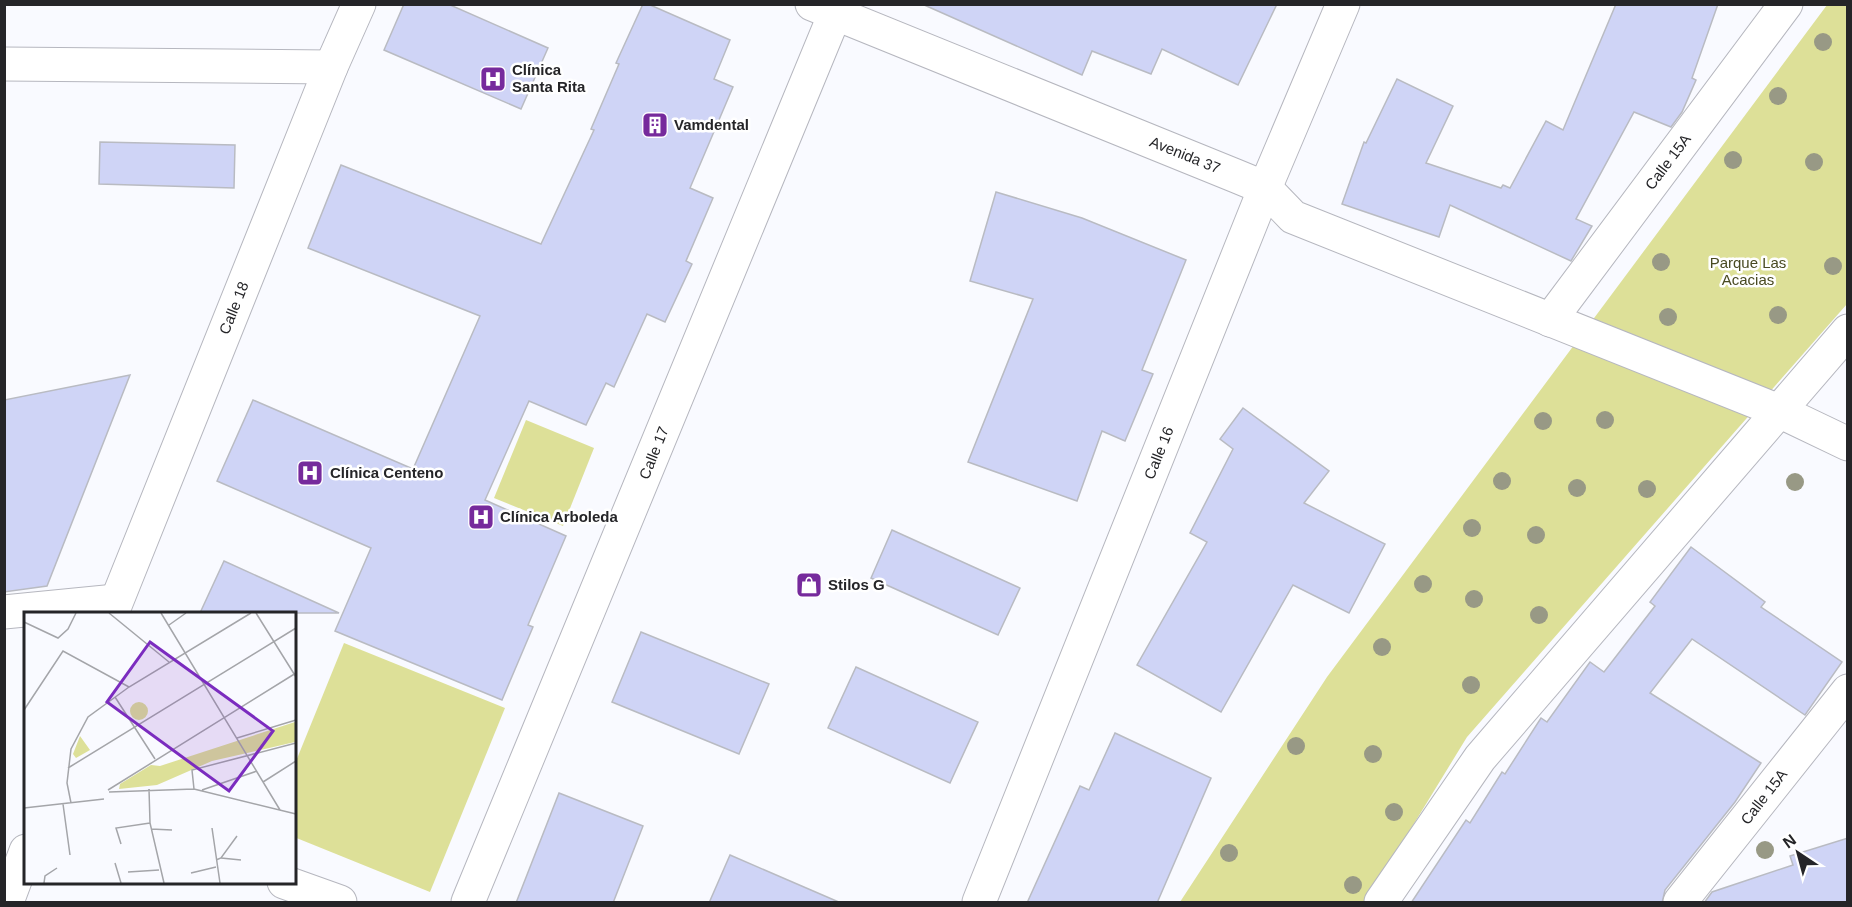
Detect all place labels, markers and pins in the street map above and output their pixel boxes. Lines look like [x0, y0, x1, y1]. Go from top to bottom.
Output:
place label: Clínica Santa Rita [512, 61, 586, 95]
hospital icon: Clínica Santa Rita [478, 64, 508, 94]
building icon: Vamdental [640, 110, 670, 140]
place label: Vamdental [674, 116, 749, 133]
hospital icon: Clínica Centeno [295, 458, 325, 488]
place label: Clínica Centeno [330, 464, 443, 481]
hospital icon: Clínica Arboleda [466, 502, 496, 532]
place label: Clínica Arboleda [500, 508, 618, 525]
shop icon: Stilos G [794, 570, 824, 600]
place label: Stilos G [828, 576, 885, 593]

